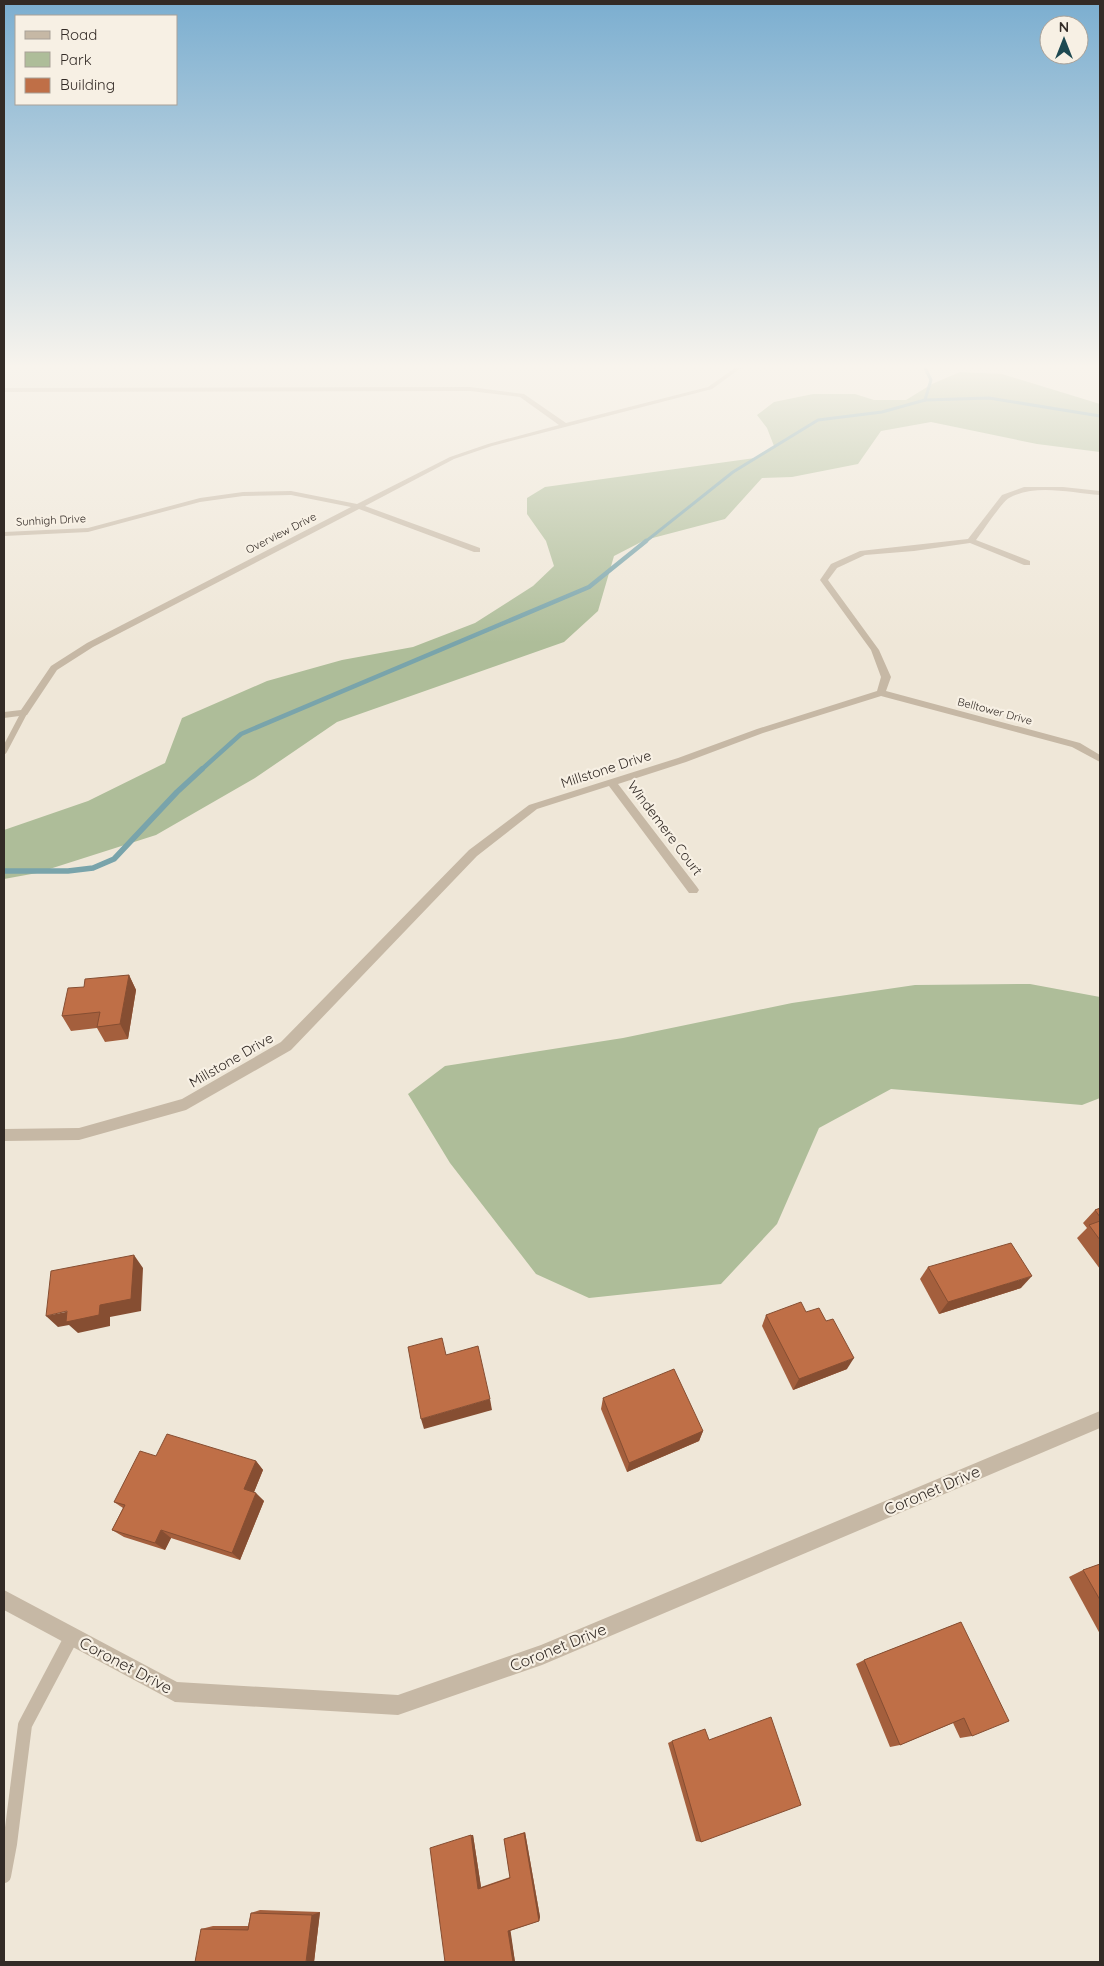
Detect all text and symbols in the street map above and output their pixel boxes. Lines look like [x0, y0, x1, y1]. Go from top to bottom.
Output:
legend [15, 15, 178, 105]
north arrow [1039, 15, 1089, 65]
text: N [1059, 18, 1069, 36]
text: Road [60, 25, 97, 44]
text: Park [60, 50, 92, 69]
text: Building [60, 75, 115, 94]
street label: Overview Drive [243, 509, 319, 557]
street label: Sunhigh Drive [16, 511, 86, 529]
street label: Belltower Drive [956, 694, 1034, 728]
street label: Millstone Drive [558, 746, 654, 792]
street label: Windemere Court [623, 777, 707, 879]
street label: Millstone Drive [186, 1029, 276, 1091]
street label: Coronet Drive [881, 1461, 983, 1519]
street label: Coronet Drive [507, 1619, 609, 1675]
street label: Coronet Drive [76, 1632, 176, 1698]

